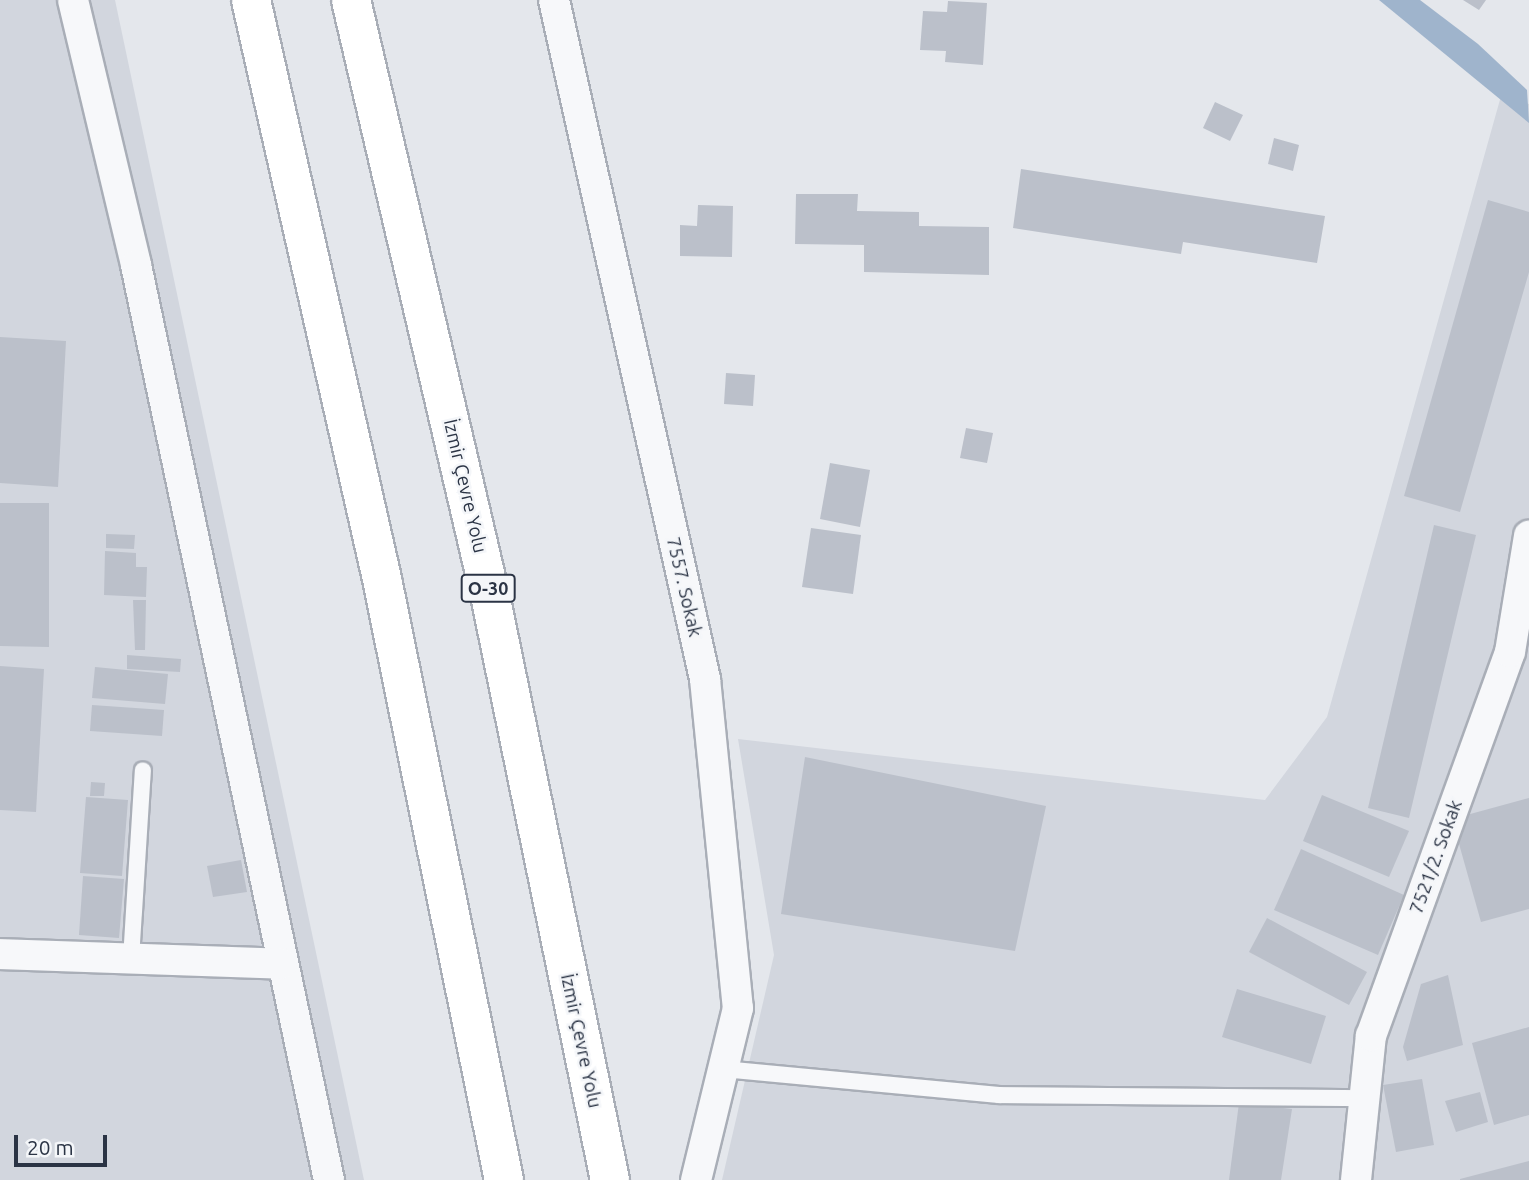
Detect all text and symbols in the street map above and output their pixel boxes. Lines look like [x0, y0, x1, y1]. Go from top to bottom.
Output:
street label: İzmir Çevre Yolu [439, 417, 491, 555]
street label: 7557. Sokak [661, 535, 707, 639]
road number: O-30 [460, 574, 516, 602]
street label: 7521/2. Sokak [1405, 797, 1467, 917]
street label: İzmir Çevre Yolu [556, 972, 606, 1110]
scale bar [18, 1120, 110, 1164]
text: 20 m [27, 1135, 74, 1159]

